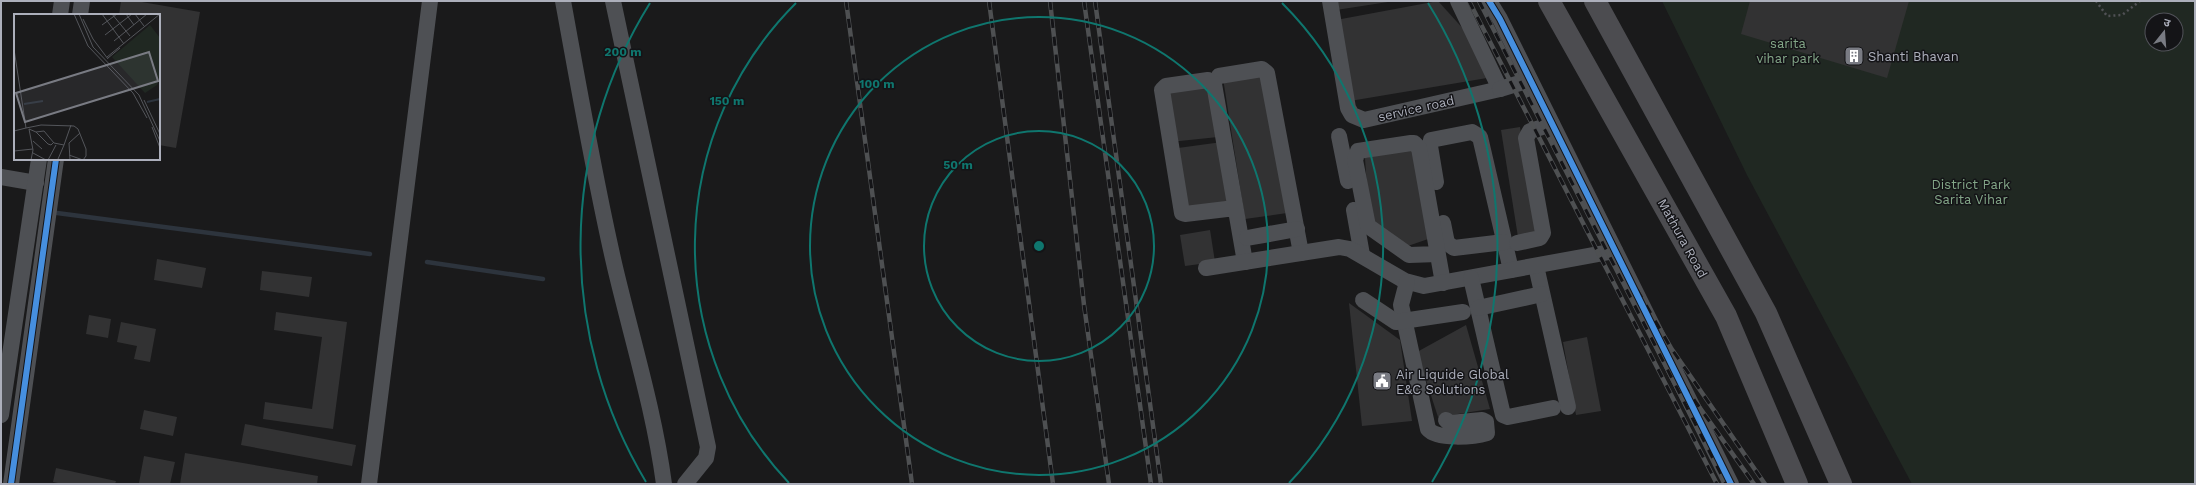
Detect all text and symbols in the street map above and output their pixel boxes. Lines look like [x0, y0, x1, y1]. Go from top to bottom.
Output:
north arrow [2144, 12, 2184, 52]
inset map [14, 14, 160, 160]
text: उ [2162, 16, 2172, 30]
park label: sarita vihar park [1756, 36, 1820, 66]
text: 200 m [604, 45, 642, 59]
building icon: Shanti Bhavan [1843, 45, 1865, 67]
place label: Shanti Bhavan [1868, 49, 1959, 64]
text: 100 m [859, 77, 895, 91]
street label: service road [1377, 92, 1456, 125]
text: 150 m [710, 94, 744, 108]
text: 50 m [943, 158, 973, 172]
park label: District Park Sarita Vihar [1932, 177, 2011, 207]
street label: Mathura Road [1655, 196, 1710, 280]
centre of rings [1032, 239, 1046, 253]
place label: Air Liquide Global E&C Solutions [1396, 367, 1509, 397]
public building icon: Air Liquide Global E&C Solutions [1371, 370, 1393, 392]

